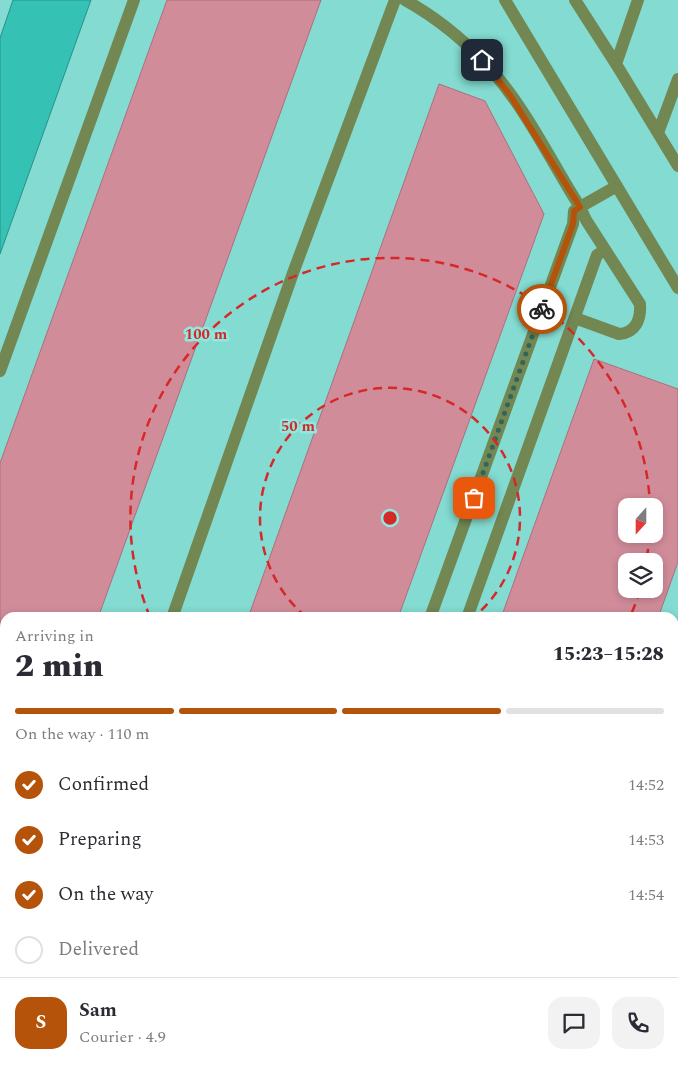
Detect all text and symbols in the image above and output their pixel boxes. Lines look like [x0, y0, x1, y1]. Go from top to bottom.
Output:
pin [461, 39, 503, 81]
icon: home [468, 46, 496, 74]
courier [517, 284, 567, 334]
icon: bike [528, 295, 556, 323]
text: 100 m [185, 323, 228, 346]
text: 50 m [281, 415, 316, 438]
pin [453, 477, 495, 519]
icon: bag [460, 484, 488, 512]
north arrow [618, 498, 662, 542]
map controls [618, 498, 663, 598]
centre of rings [381, 509, 399, 527]
button: layers [618, 553, 663, 598]
text: Arriving in [15, 624, 94, 648]
text: 15:23–15:28 [553, 640, 664, 669]
text: 2 min [15, 642, 103, 691]
text: On the way · 110 m [15, 722, 149, 746]
text: Confirmed [58, 770, 149, 799]
icon: check [15, 771, 43, 799]
text: 14:52 [628, 773, 664, 797]
text: Preparing [58, 825, 142, 854]
icon: check [15, 826, 43, 854]
text: 14:53 [628, 828, 664, 852]
text: On the way [58, 880, 154, 909]
icon: check [15, 881, 43, 909]
text: 14:54 [628, 883, 664, 907]
text: Delivered [58, 935, 139, 964]
text: Sam [79, 996, 117, 1025]
button: chat [548, 997, 600, 1049]
button: phone [612, 997, 664, 1049]
text: S [36, 1008, 46, 1037]
text: Courier · 4.9 [79, 1025, 166, 1049]

